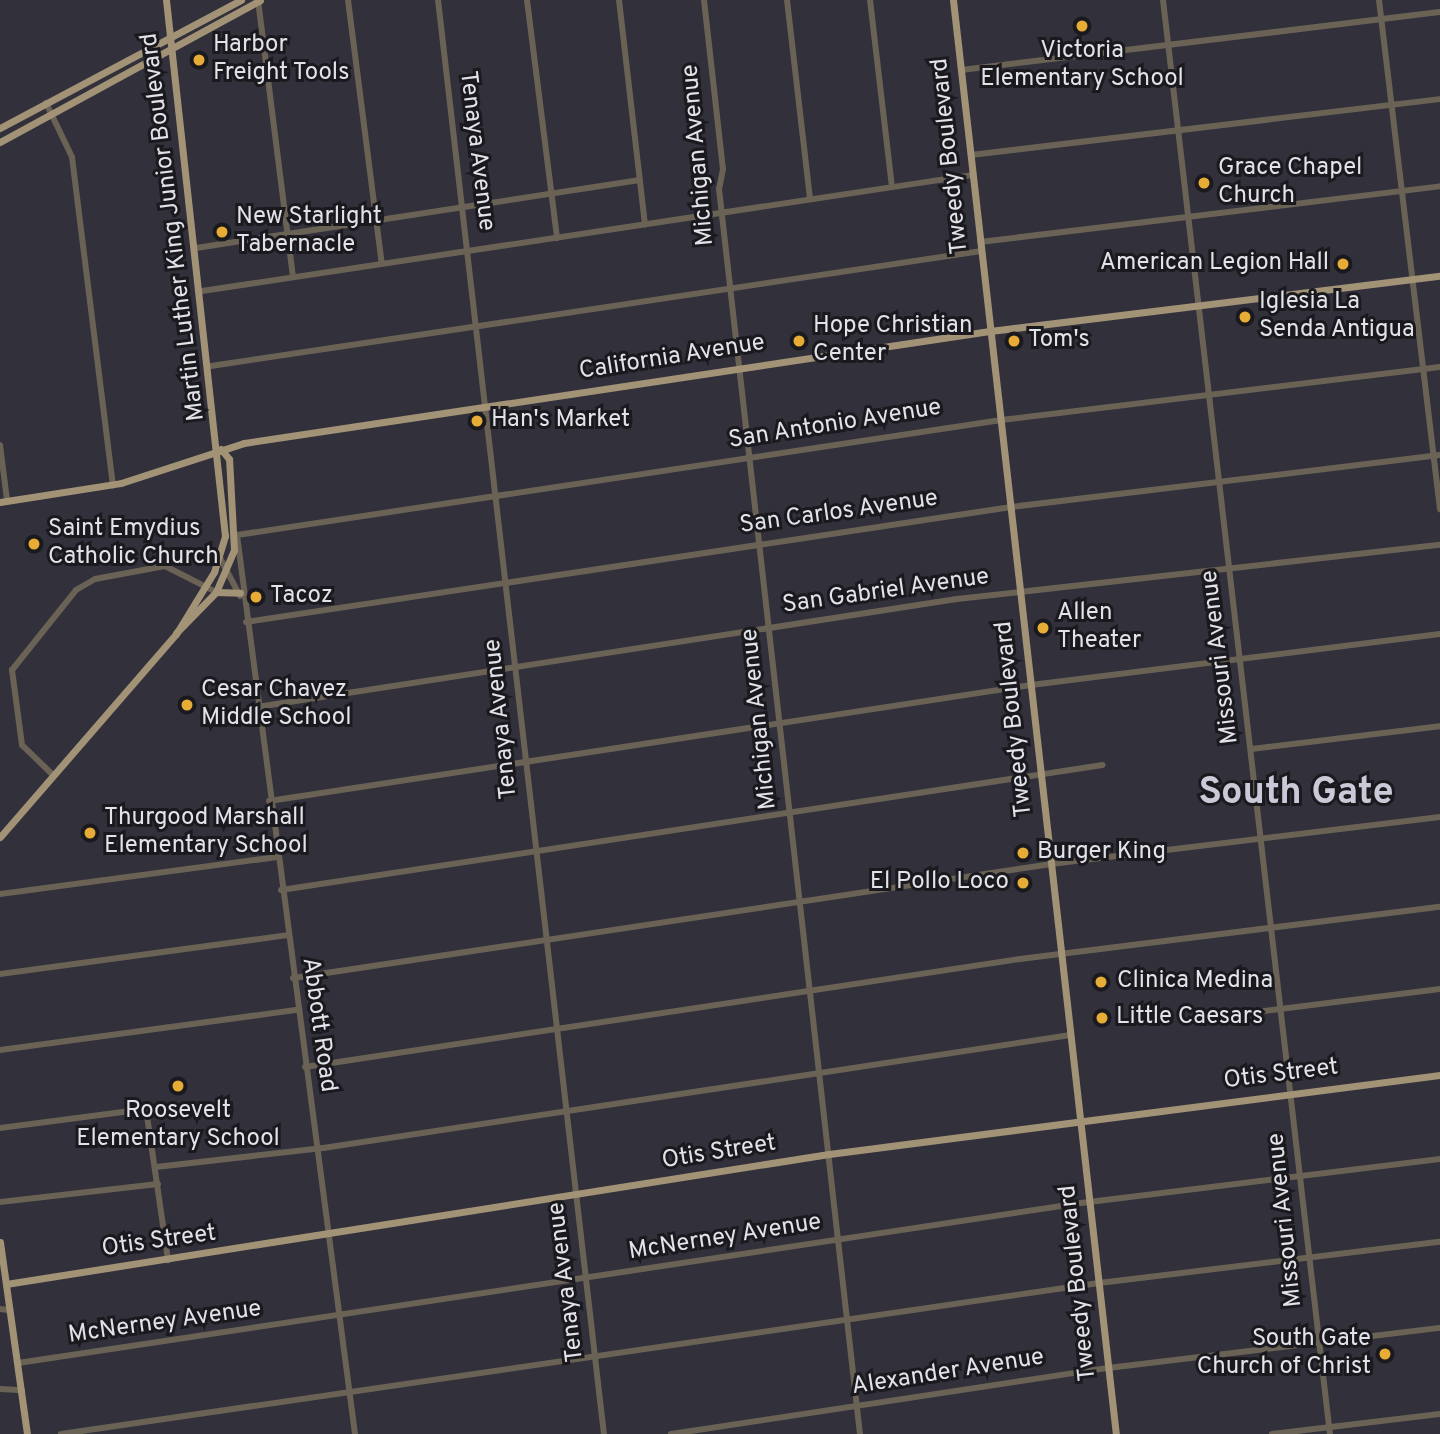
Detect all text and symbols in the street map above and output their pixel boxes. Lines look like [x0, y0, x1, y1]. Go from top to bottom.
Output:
marker: Victoria Elementary School [1074, 18, 1090, 34]
street label: Martin Luther King Junior Boulevard [136, 31, 212, 423]
place label: Harbor Freight Tools [213, 32, 350, 88]
place label: Victoria Elementary School [980, 38, 1184, 94]
marker: Harbor Freight Tools [191, 52, 207, 68]
street label: Tweedy Boulevard [926, 57, 976, 255]
street label: Michigan Avenue [677, 63, 721, 247]
street label: Tenaya Avenue [452, 69, 500, 233]
place label: Grace Chapel Church [1218, 155, 1362, 211]
marker: Grace Chapel Church [1196, 175, 1212, 191]
place label: New Starlight Tabernacle [236, 204, 382, 260]
marker: New Starlight Tabernacle [214, 224, 230, 240]
place label: American Legion Hall [1100, 250, 1329, 278]
marker: American Legion Hall [1335, 256, 1351, 272]
place label: Iglesia La Senda Antigua [1259, 289, 1416, 345]
marker: Iglesia La Senda Antigua [1237, 309, 1253, 325]
place label: Hope Christian Center [813, 313, 972, 369]
place label: Tom's [1028, 327, 1090, 355]
street label: California Avenue [577, 329, 767, 387]
marker: Hope Christian Center [791, 333, 807, 349]
marker: Tom's [1006, 333, 1022, 349]
street label: San Antonio Avenue [726, 394, 944, 456]
place label: Han's Market [491, 407, 630, 435]
marker: Han's Market [469, 413, 485, 429]
street label: San Carlos Avenue [738, 485, 940, 541]
place label: Saint Emydius Catholic Church [48, 516, 219, 572]
marker: Saint Emydius Catholic Church [26, 536, 42, 552]
street label: San Gabriel Avenue [780, 563, 992, 621]
street label: Missouri Avenue [1196, 568, 1246, 746]
place label: Tacoz [270, 583, 333, 611]
marker: Tacoz [248, 589, 264, 605]
place label: Allen Theater [1057, 600, 1141, 656]
street label: Tweedy Boulevard [990, 620, 1040, 818]
marker: Allen Theater [1035, 620, 1051, 636]
street label: Michigan Avenue [736, 626, 784, 812]
street label: Tenaya Avenue [479, 637, 525, 801]
place label: Cesar Chavez Middle School [201, 677, 351, 733]
marker: Cesar Chavez Middle School [179, 697, 195, 713]
district label: South Gate [1198, 771, 1394, 817]
place label: Thurgood Marshall Elementary School [104, 805, 308, 861]
marker: Thurgood Marshall Elementary School [82, 825, 98, 841]
place label: Burger King [1037, 839, 1166, 867]
marker: Burger King [1015, 845, 1031, 861]
place label: El Pollo Loco [870, 869, 1009, 897]
marker: El Pollo Loco [1015, 875, 1031, 891]
street label: Abbott Road [294, 956, 342, 1094]
place label: Clinica Medina [1117, 968, 1273, 996]
marker: Clinica Medina [1091, 972, 1111, 992]
place label: Little Caesars [1116, 1004, 1263, 1032]
marker: Little Caesars [1094, 1010, 1110, 1026]
street label: Otis Street [1222, 1054, 1340, 1096]
marker: Roosevelt Elementary School [170, 1078, 186, 1094]
place label: Roosevelt Elementary School [76, 1098, 280, 1154]
street label: Otis Street [660, 1130, 778, 1176]
street label: Missouri Avenue [1262, 1131, 1310, 1309]
street label: Tweedy Boulevard [1054, 1184, 1104, 1382]
street label: Tenaya Avenue [543, 1200, 591, 1364]
street label: McNerney Avenue [626, 1208, 824, 1268]
street label: Otis Street [100, 1220, 218, 1264]
street label: McNerney Avenue [66, 1295, 264, 1351]
place label: South Gate Church of Christ [1197, 1326, 1371, 1382]
street label: Alexander Avenue [849, 1344, 1047, 1402]
marker: South Gate Church of Christ [1377, 1346, 1393, 1362]

